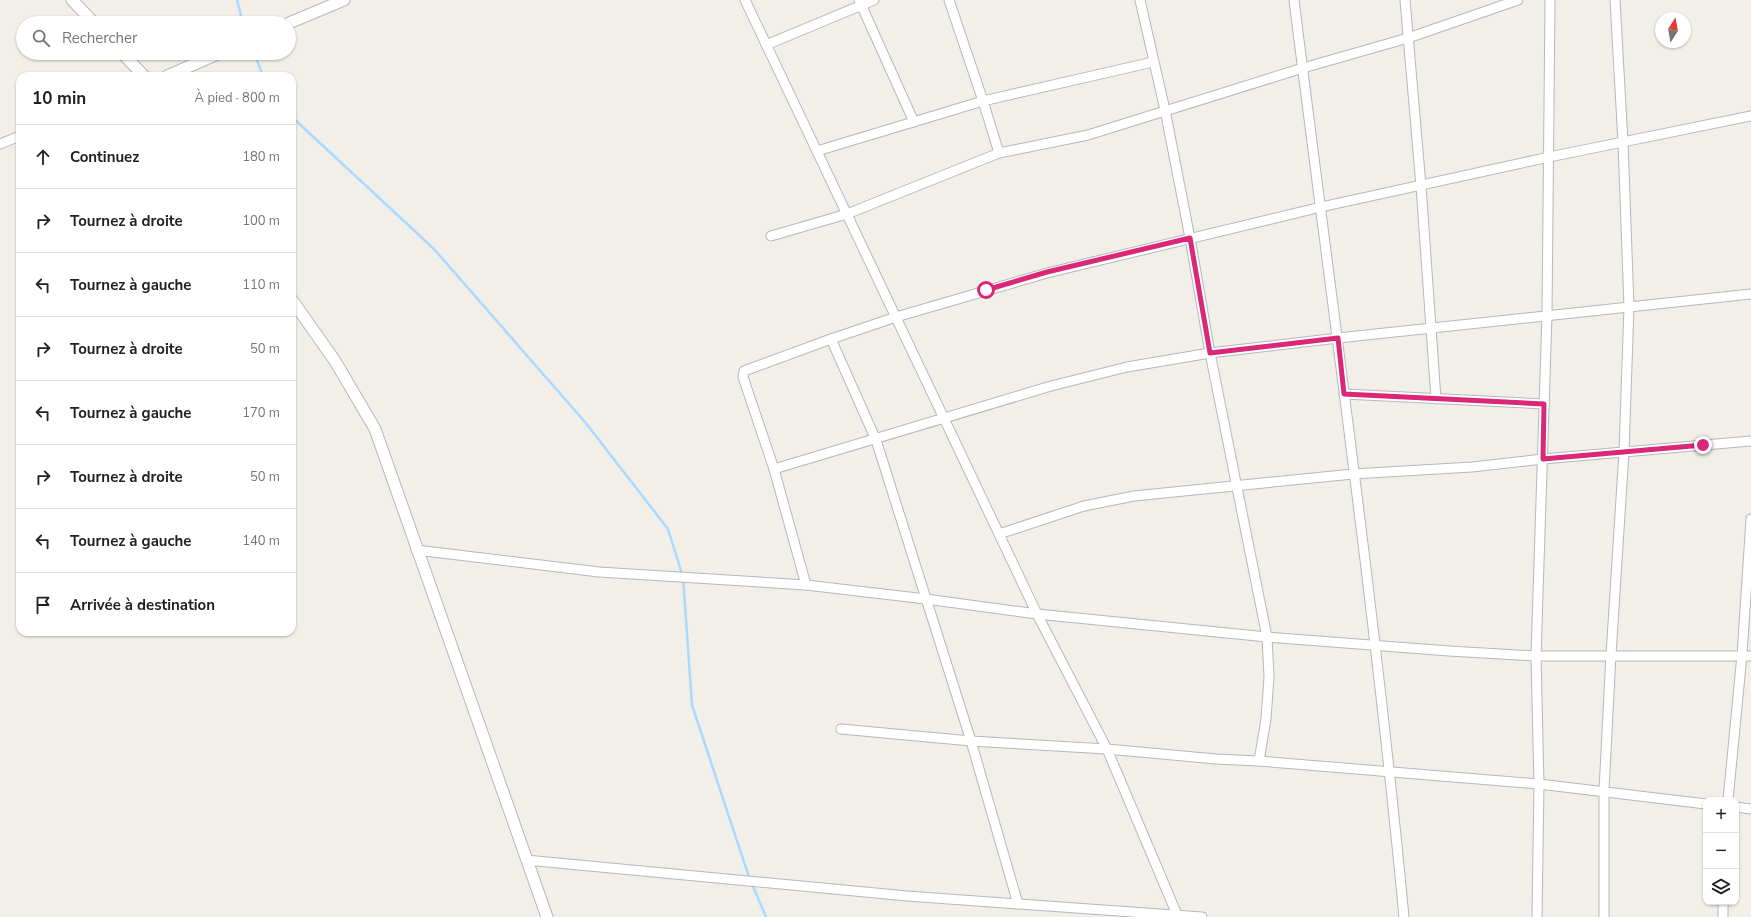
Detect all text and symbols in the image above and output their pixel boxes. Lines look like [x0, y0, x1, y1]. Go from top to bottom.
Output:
north arrow [1655, 12, 1691, 48]
search box [16, 16, 296, 60]
icon: search [30, 27, 52, 49]
text: Rechercher [62, 28, 137, 48]
text: 10 min [32, 87, 86, 110]
text: À pied · 800 m [195, 89, 280, 107]
icon: ahead [32, 146, 54, 168]
text: Continuez [70, 147, 139, 167]
text: 180 m [242, 148, 280, 166]
icon: right [32, 210, 54, 232]
text: Tournez à droite [70, 211, 183, 231]
text: 100 m [242, 212, 280, 230]
icon: left [32, 274, 54, 296]
text: Tournez à gauche [70, 275, 192, 295]
text: 110 m [242, 276, 280, 294]
route start [977, 281, 995, 299]
icon: right [32, 338, 54, 360]
text: Tournez à droite [70, 339, 183, 359]
text: 50 m [250, 340, 280, 358]
icon: left [32, 402, 54, 424]
text: Tournez à gauche [70, 403, 192, 423]
text: 170 m [242, 404, 280, 422]
route end [1694, 436, 1712, 454]
icon: right [32, 466, 54, 488]
text: Tournez à droite [70, 467, 183, 487]
text: 50 m [250, 468, 280, 486]
icon: left [32, 530, 54, 552]
text: Tournez à gauche [70, 531, 192, 551]
text: 140 m [242, 532, 280, 550]
icon: arrive [32, 594, 54, 616]
text: Arrivée à destination [70, 595, 215, 615]
map controls [1703, 797, 1739, 905]
button: + [1703, 797, 1739, 833]
button: − [1703, 833, 1739, 869]
button: layers [1703, 869, 1739, 905]

